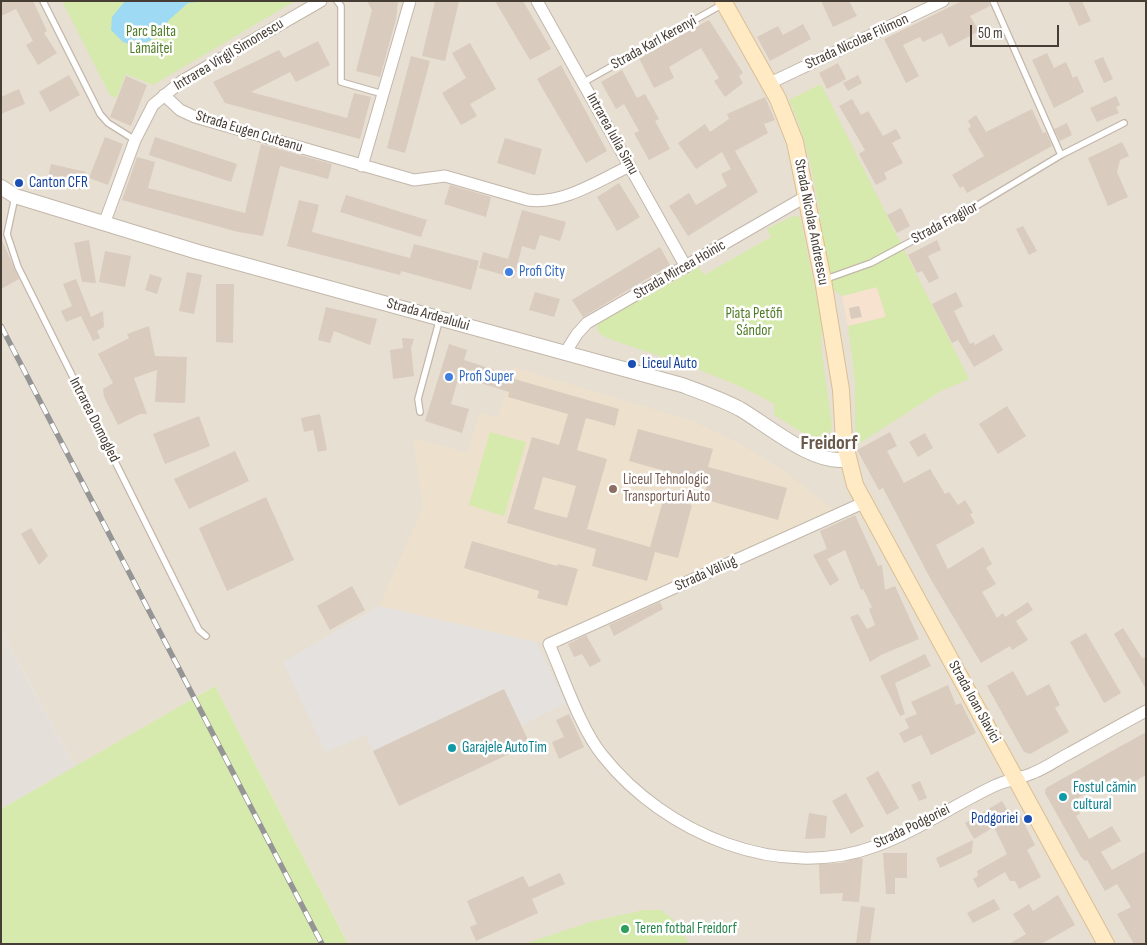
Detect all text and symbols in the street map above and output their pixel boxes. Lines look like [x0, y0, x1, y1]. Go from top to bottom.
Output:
street label: Strada Nicolae Filimon [803, 10, 911, 74]
street label: Strada Karl Kerenyi [608, 12, 700, 74]
street label: Intrarea Virgil Simonescu [171, 15, 287, 95]
scale bar [972, 15, 1061, 47]
park label: Parc Balta Lămâiței [126, 23, 176, 58]
text: 50 m [978, 24, 1003, 43]
street label: Intrarea Iulia Simu [582, 90, 642, 178]
street label: Strada Eugen Cuteanu [193, 107, 305, 157]
street label: Strada Nicolae Andreescu [790, 157, 832, 287]
place label: Canton CFR [29, 174, 88, 192]
marker: Canton CFR [13, 177, 25, 189]
street label: Strada Fragilor [909, 198, 981, 248]
street label: Strada Mircea Hoinic [631, 236, 729, 304]
place label: Profi City [519, 263, 565, 281]
marker: Profi City [503, 266, 515, 278]
street label: Strada Ardealului [385, 295, 471, 335]
park label: Piața Petőfi Sándor [725, 305, 783, 340]
place label: Liceul Auto [642, 355, 697, 373]
marker: Liceul Auto [626, 358, 638, 370]
place label: Profi Super [459, 368, 514, 386]
marker: Profi Super [443, 371, 455, 383]
street label: Intrarea Domogled [65, 375, 123, 465]
district label: Freidorf [801, 432, 857, 456]
place label: Liceul Tehnologic Transporturi Auto [623, 471, 710, 506]
marker: Liceul Tehnologic Transporturi Auto [607, 483, 619, 495]
street label: Strada Văliug [672, 552, 740, 596]
street label: Strada Ioan Slavici [944, 658, 1004, 746]
place label: Garajele AutoTim [462, 739, 547, 757]
marker: Garajele AutoTim [446, 742, 458, 754]
place label: Fostul cămin cultural [1073, 779, 1137, 814]
marker: Fostul cămin cultural [1057, 791, 1069, 803]
street label: Strada Podgoriei [871, 801, 953, 853]
place label: Podgoriei [971, 810, 1018, 828]
marker: Podgoriei [1022, 813, 1034, 825]
place label: Teren fotbal Freidorf [635, 920, 737, 938]
marker: Teren fotbal Freidorf [619, 923, 631, 935]

